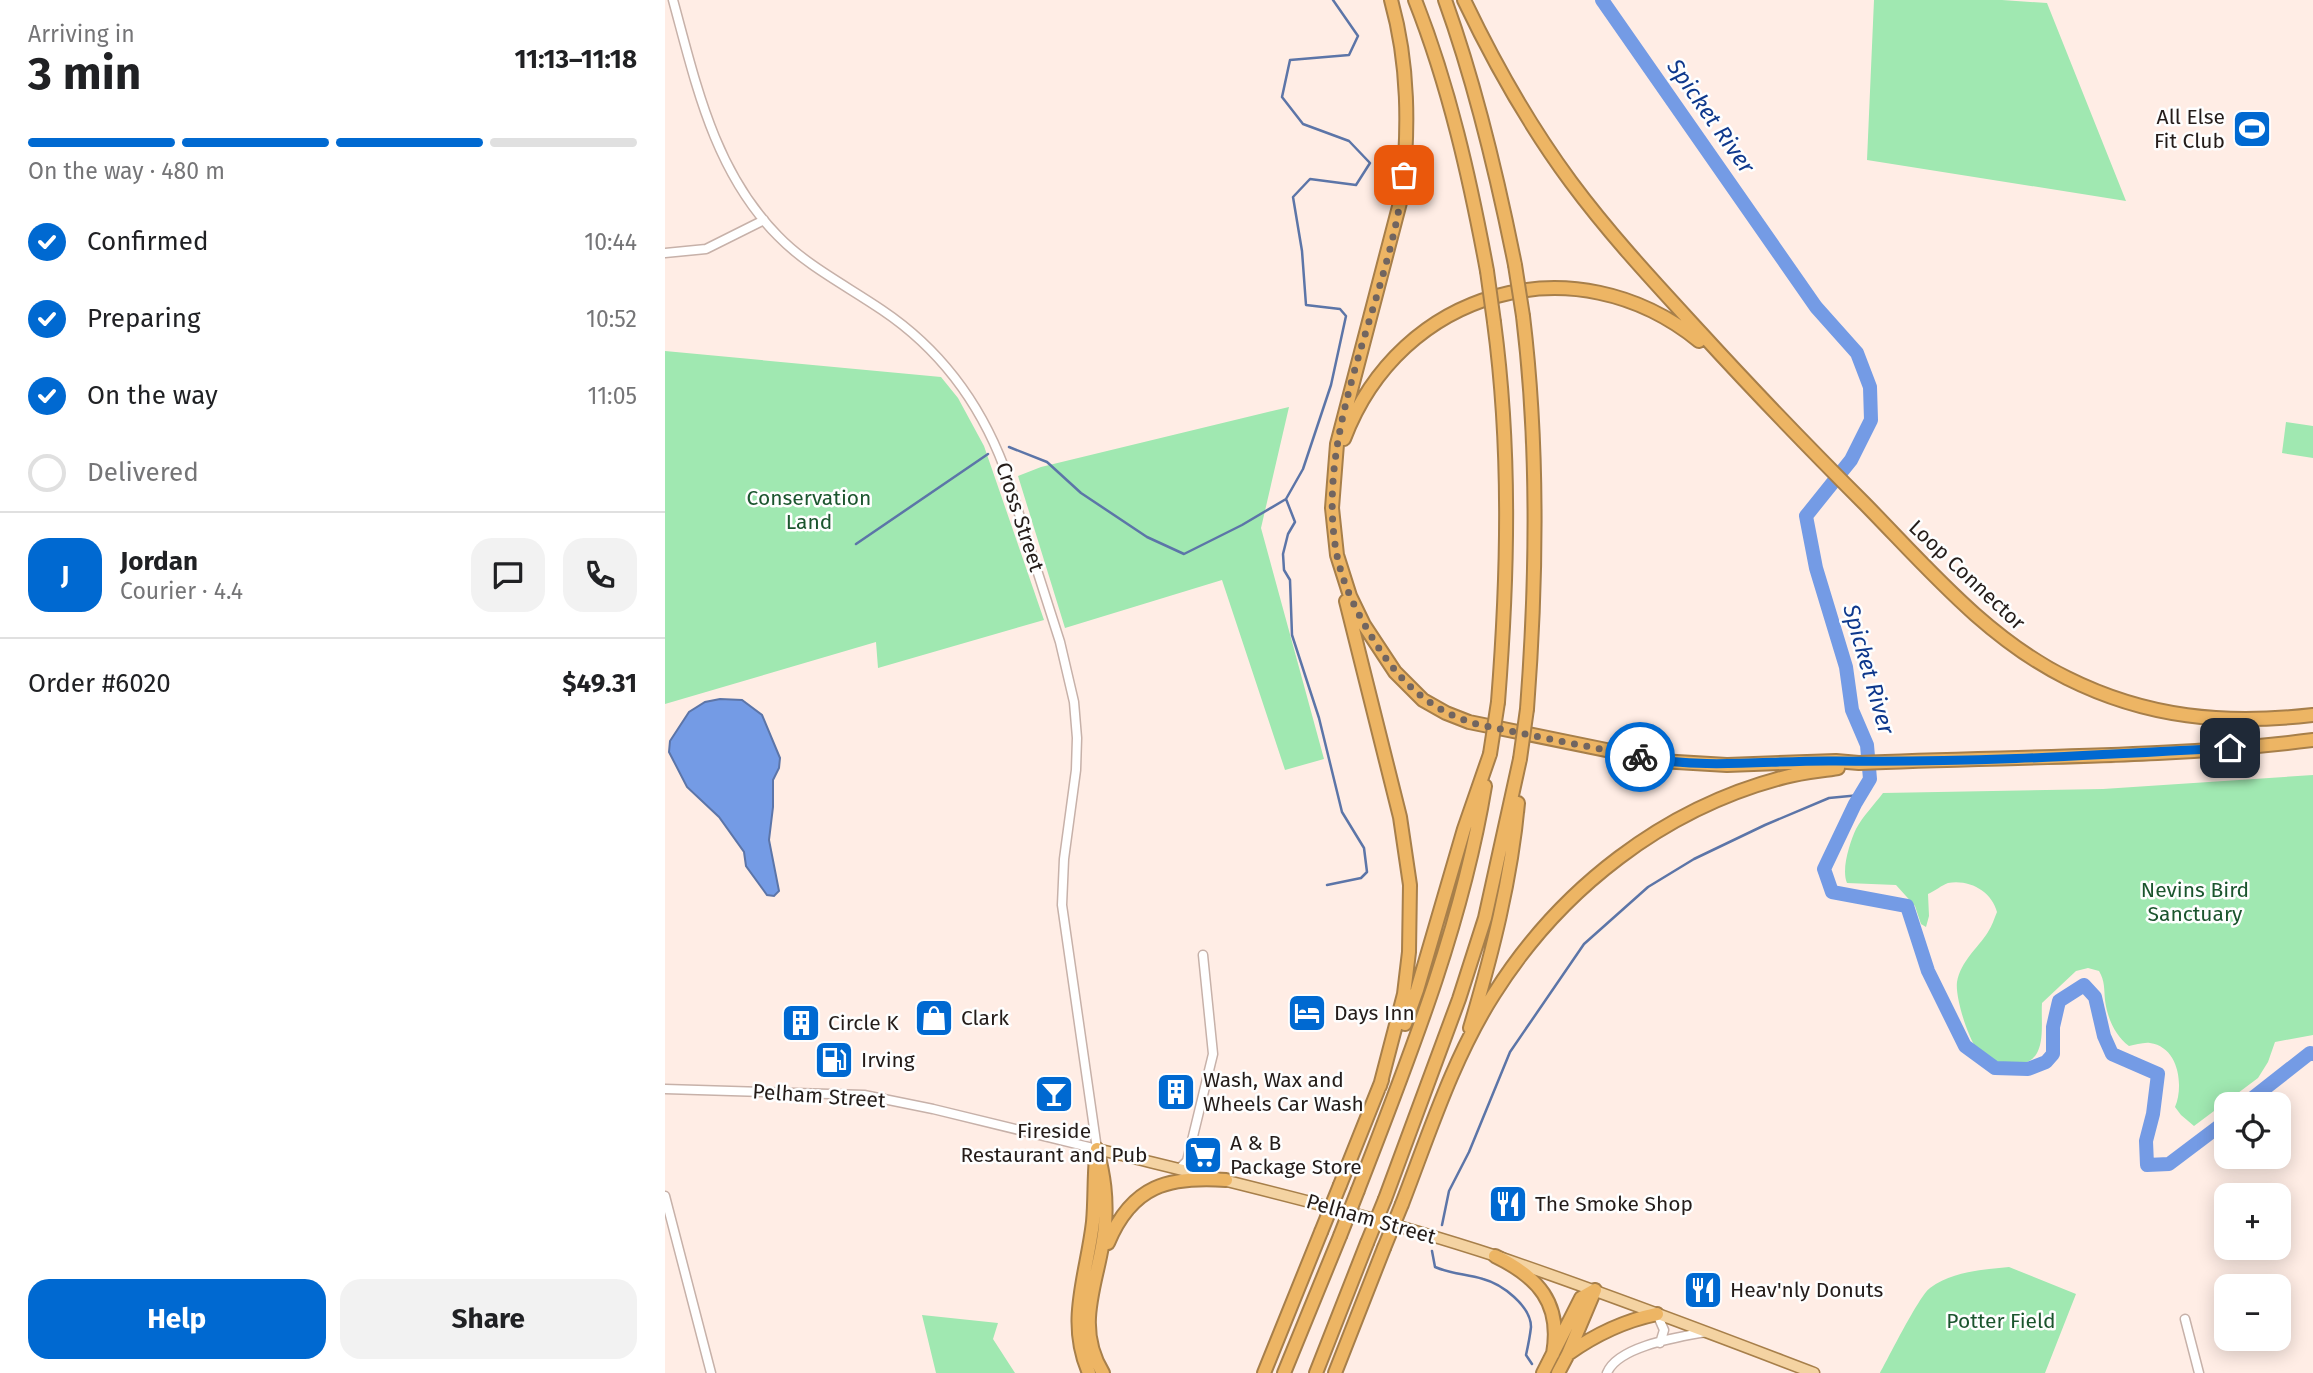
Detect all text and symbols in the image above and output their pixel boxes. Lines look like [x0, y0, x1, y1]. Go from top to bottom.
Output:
text: Arriving in [28, 20, 135, 48]
text: 11:13–11:18 [515, 44, 637, 75]
text: 3 min [28, 46, 141, 101]
water label: Spicket River [1661, 52, 1761, 180]
place label: All Else Fit Club [2154, 104, 2225, 154]
sports icon: All Else Fit Club [2231, 108, 2273, 150]
pin [1374, 145, 1434, 205]
icon: bag [1385, 156, 1423, 194]
text: On the way · 480 m [28, 157, 225, 185]
icon: check [28, 223, 66, 261]
text: Confirmed [87, 226, 208, 257]
text: 10:44 [584, 228, 637, 256]
icon: check [28, 300, 66, 338]
text: Preparing [87, 303, 200, 334]
text: 10:52 [586, 305, 637, 333]
icon: check [28, 377, 66, 415]
text: On the way [87, 380, 218, 411]
text: 11:05 [588, 382, 637, 410]
text: Delivered [87, 457, 199, 488]
street label: Cross Street [990, 459, 1050, 575]
park label: Conservation Land [747, 485, 871, 535]
street label: Loop Connector [1903, 514, 2031, 636]
button: chat [471, 538, 545, 612]
button: phone [563, 538, 637, 612]
text: Jordan [120, 546, 198, 577]
text: J [61, 560, 69, 591]
text: Courier · 4.4 [120, 577, 243, 605]
water label: Spicket River [1837, 600, 1901, 738]
text: Order #6020 [28, 668, 171, 699]
text: $49.31 [562, 668, 637, 699]
pin [2200, 718, 2260, 778]
courier [1605, 722, 1675, 792]
icon: home [2211, 729, 2249, 767]
icon: bike [1621, 738, 1659, 776]
park label: Nevins Bird Sanctuary [2141, 877, 2249, 927]
hotel icon: Days Inn [1286, 992, 1328, 1034]
shop icon: Clark [913, 997, 955, 1039]
place label: Days Inn [1334, 1000, 1415, 1026]
building icon: Circle K [780, 1002, 822, 1044]
place label: Clark [961, 1005, 1009, 1031]
place label: Circle K [828, 1010, 899, 1036]
fuel station icon: Irving [813, 1039, 855, 1081]
place label: Irving [861, 1047, 915, 1073]
place label: Wash, Wax and Wheels Car Wash [1203, 1067, 1364, 1117]
building icon: Wash, Wax and Wheels Car Wash [1155, 1071, 1197, 1113]
bar icon: Fireside Restaurant and Pub [1033, 1073, 1075, 1115]
street label: Pelham Street [752, 1078, 887, 1114]
map controls [2214, 1092, 2291, 1351]
button: locate [2214, 1092, 2291, 1169]
place label: Fireside Restaurant and Pub [960, 1118, 1148, 1168]
place label: A & B Package Store [1230, 1130, 1362, 1180]
supermarket icon: A & B Package Store [1182, 1134, 1224, 1176]
restaurant icon: The Smoke Shop [1487, 1183, 1529, 1225]
button: + [2214, 1183, 2291, 1260]
street label: Pelham Street [1303, 1188, 1439, 1250]
place label: The Smoke Shop [1535, 1191, 1693, 1217]
restaurant icon: Heav'nly Donuts [1682, 1269, 1724, 1311]
button: − [2214, 1274, 2291, 1351]
place label: Heav'nly Donuts [1730, 1277, 1884, 1303]
button: Help [28, 1279, 326, 1359]
button: Share [340, 1279, 637, 1359]
park label: Potter Field [1946, 1308, 2056, 1334]

